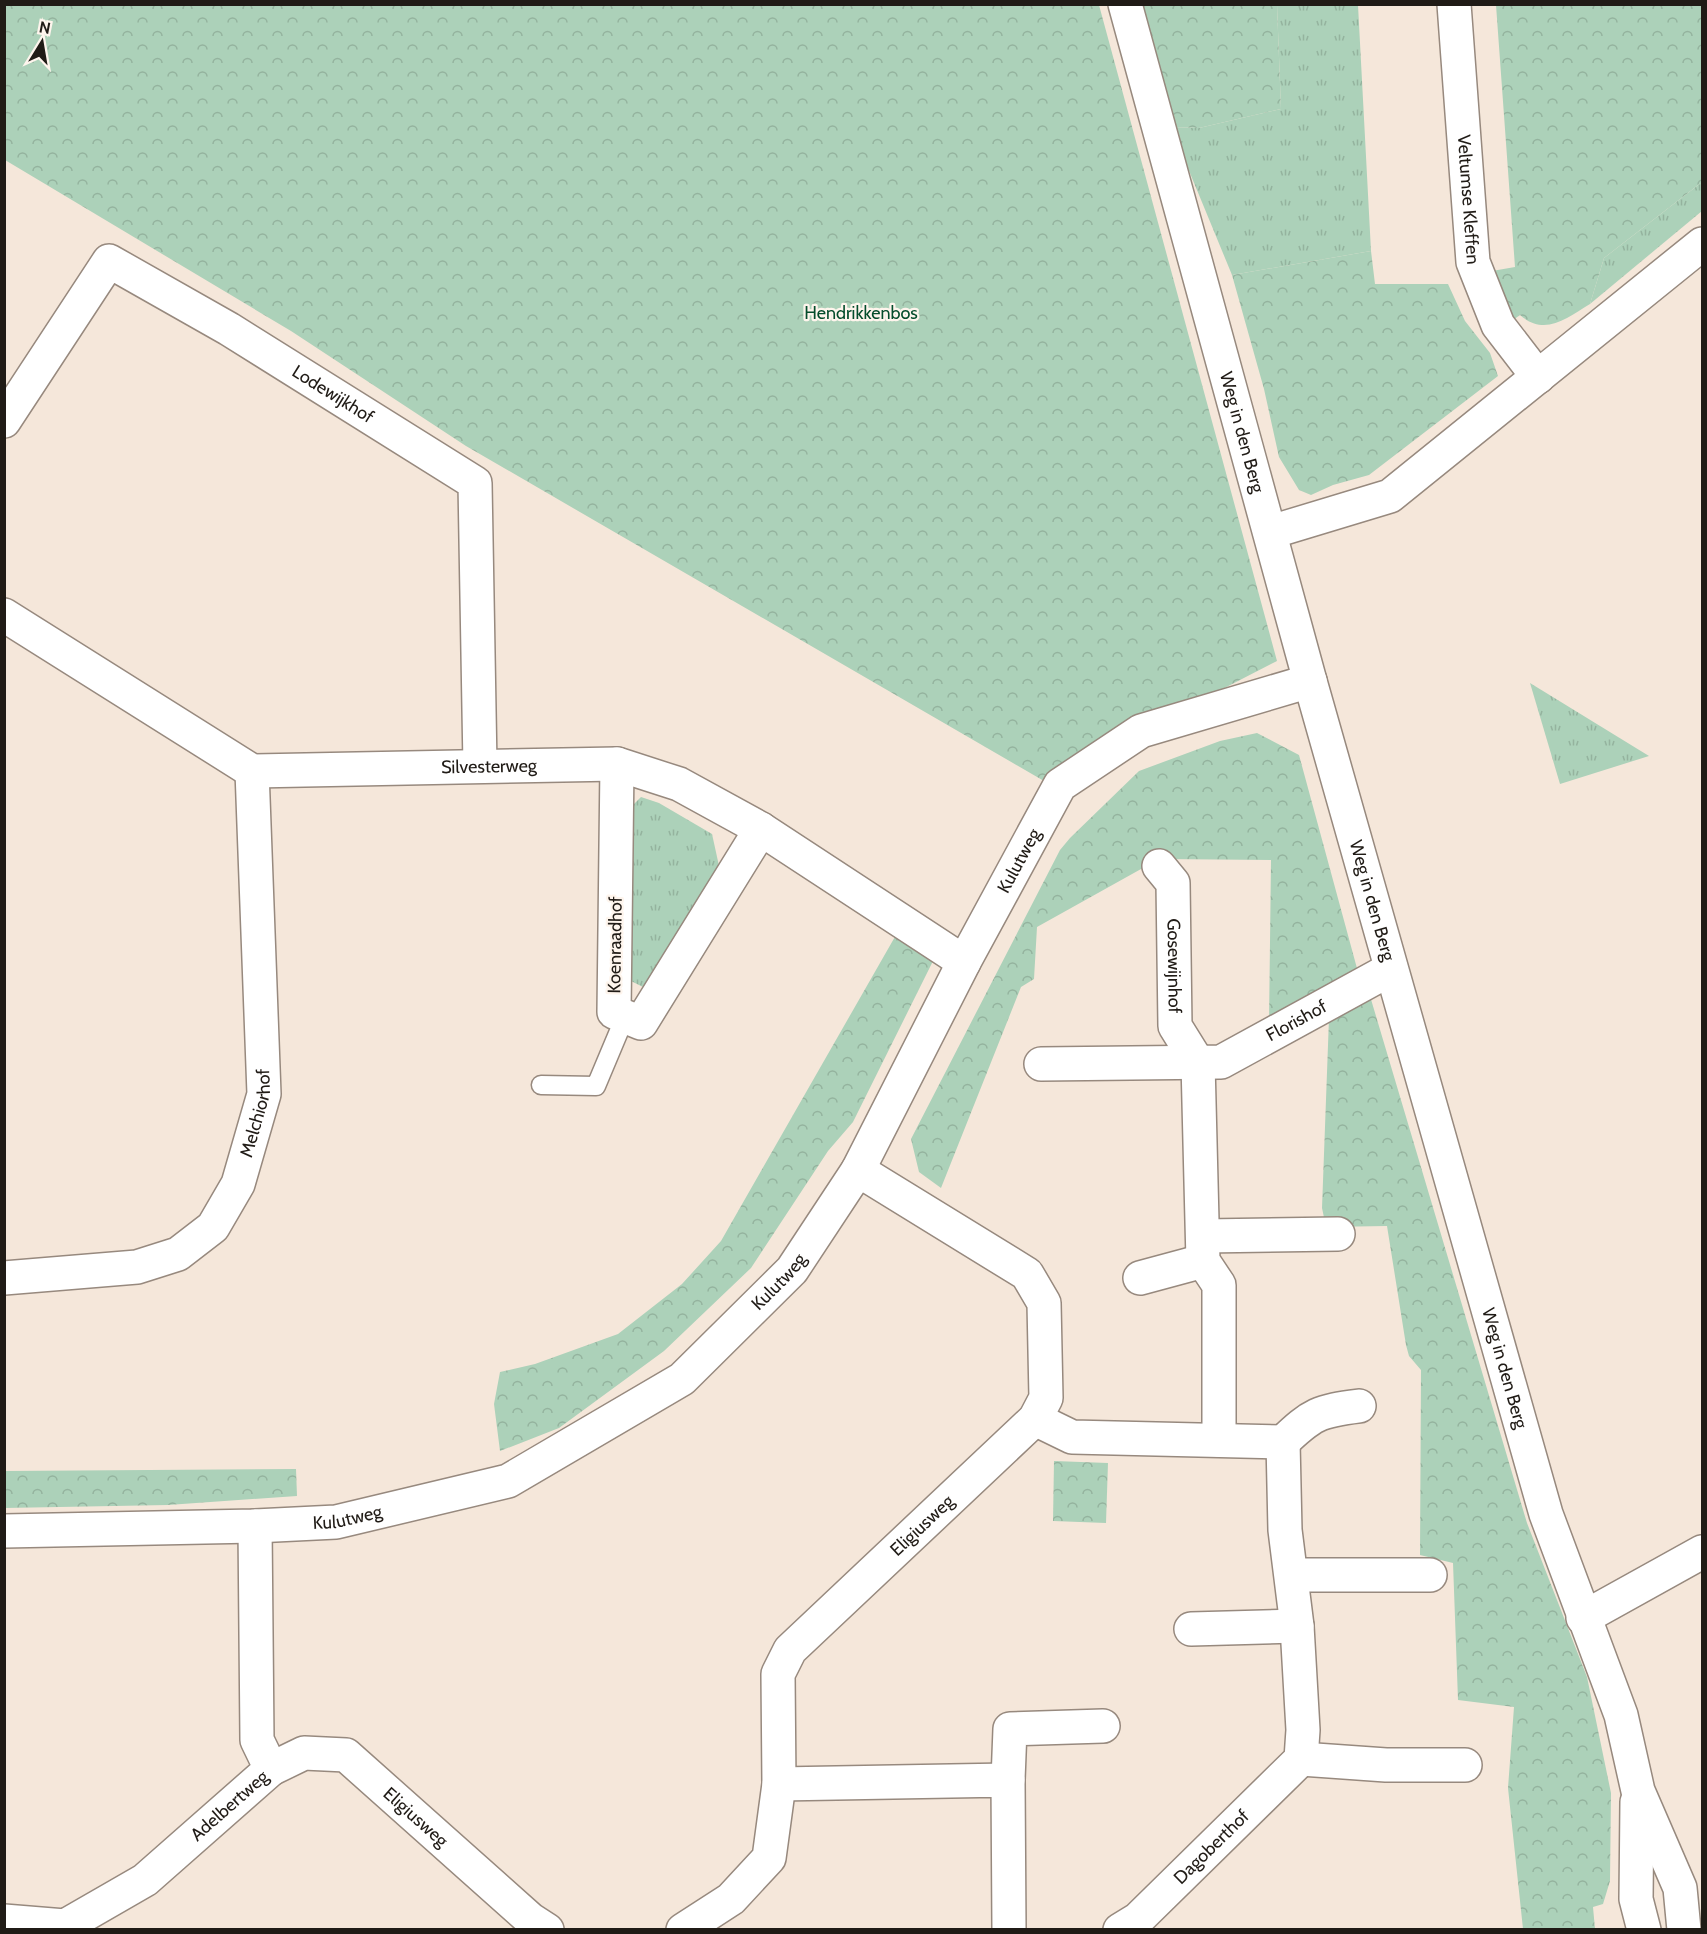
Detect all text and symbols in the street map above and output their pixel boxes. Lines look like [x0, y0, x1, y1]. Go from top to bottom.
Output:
north arrow [12, 12, 72, 72]
text: N [37, 17, 52, 38]
street label: Veltumse Kleffen [1453, 134, 1484, 265]
park label: Hendrikkenbos [804, 302, 918, 324]
street label: Lodewijkhof [288, 360, 378, 428]
street label: Weg in den Berg [1215, 369, 1269, 496]
street label: Silvesterweg [441, 755, 538, 778]
street label: Kulutweg [993, 824, 1046, 897]
street label: Weg in den Berg [1345, 838, 1400, 964]
street label: Koenraadhof [603, 896, 627, 994]
street label: Gosewijnhof [1162, 918, 1186, 1014]
street label: Florishof [1262, 995, 1331, 1046]
street label: Melchiorhof [235, 1068, 275, 1160]
street label: Kulutweg [747, 1248, 811, 1315]
street label: Weg in den Berg [1477, 1305, 1532, 1432]
street label: Eligiusweg [886, 1490, 959, 1561]
street label: Kulutweg [312, 1500, 385, 1534]
street label: Adelbertweg [186, 1765, 274, 1846]
street label: Eligiusweg [379, 1782, 453, 1852]
street label: Dagoberthof [1169, 1805, 1254, 1889]

